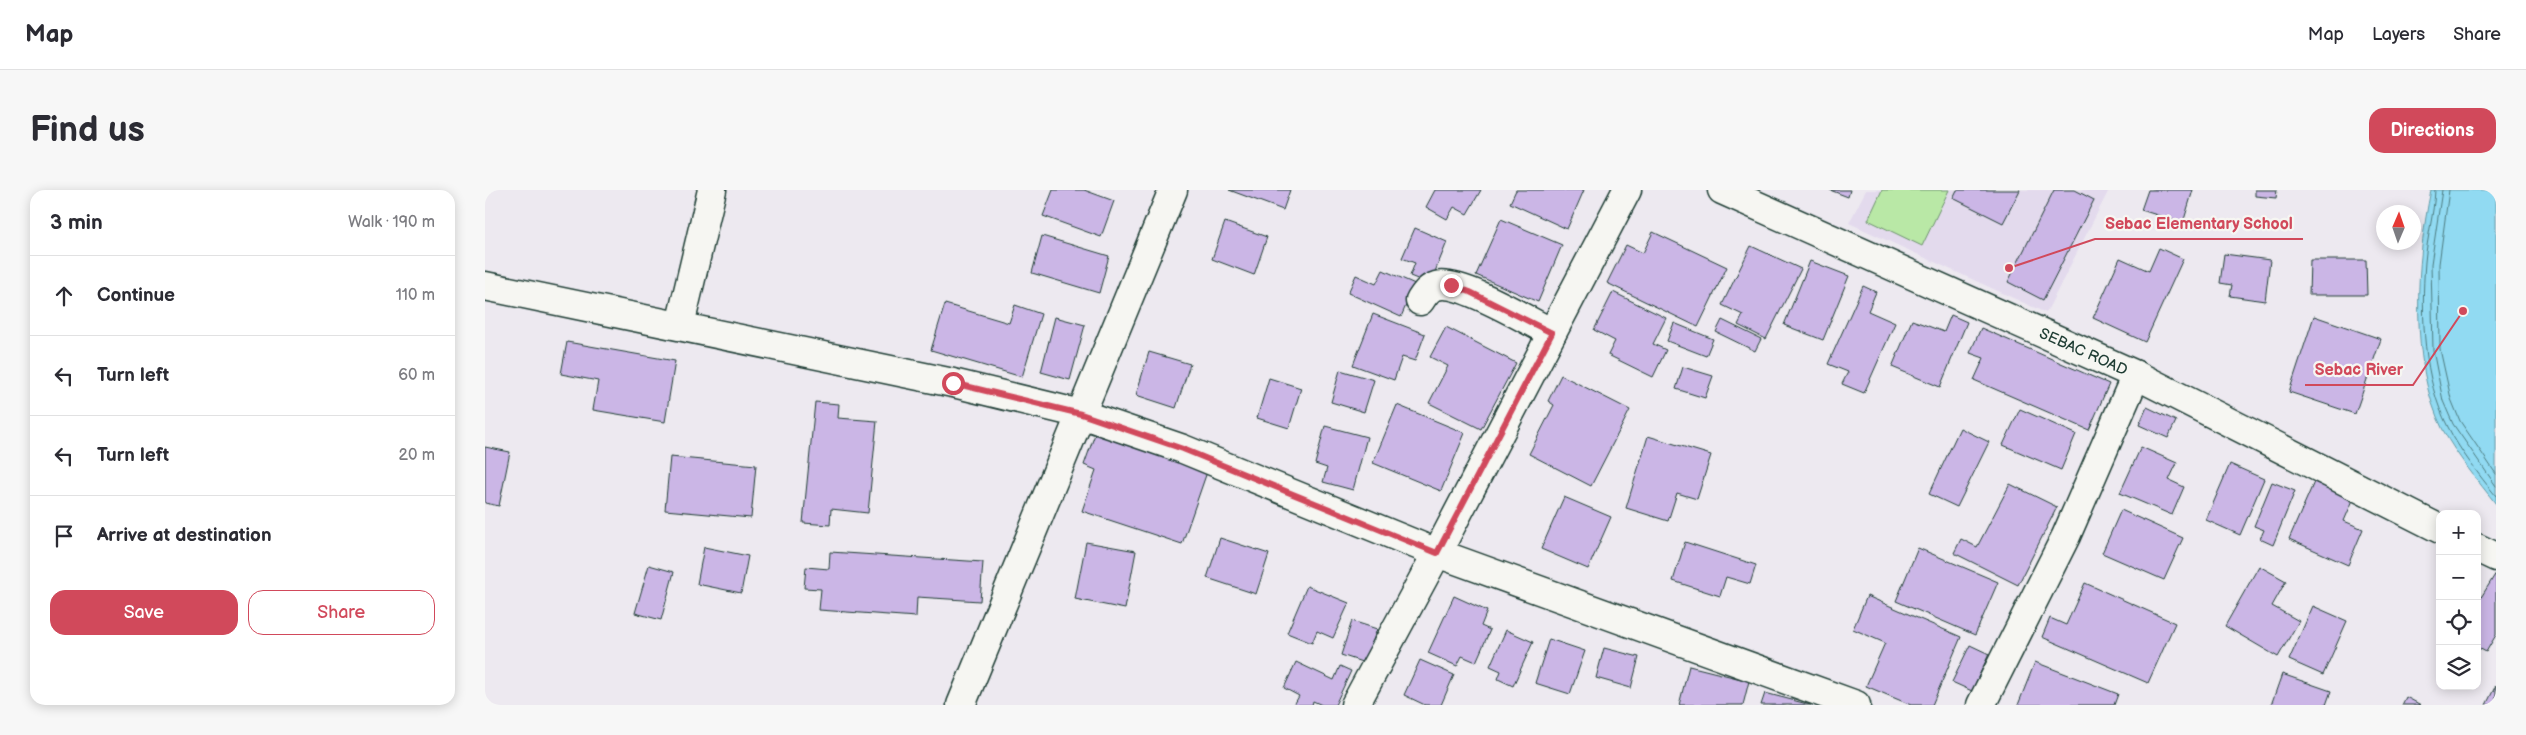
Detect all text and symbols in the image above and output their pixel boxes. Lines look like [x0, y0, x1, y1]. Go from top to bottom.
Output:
text: Map [25, 20, 73, 49]
text: Map [2308, 24, 2344, 45]
text: Layers [2372, 24, 2425, 45]
text: Share [2453, 24, 2501, 45]
button: Directions [2369, 108, 2496, 153]
text: Find us [30, 109, 145, 152]
north arrow [2376, 205, 2421, 250]
callout: Sebac Elementary School [2095, 208, 2303, 239]
text: 3 min [50, 210, 103, 235]
text: Walk · 190 m [348, 213, 435, 232]
text: Sebac Elementary School [2105, 215, 2293, 234]
route end [1440, 274, 1463, 297]
icon: ahead [50, 282, 78, 310]
text: Continue [97, 284, 175, 307]
text: 110 m [396, 286, 435, 305]
street label: SEBAC ROAD [2036, 324, 2130, 380]
callout: Sebac River [2305, 354, 2413, 385]
text: Sebac River [2315, 361, 2404, 380]
icon: left [50, 362, 78, 390]
text: Turn left [97, 364, 169, 387]
text: 60 m [398, 366, 435, 385]
route start [942, 372, 965, 395]
icon: left [50, 442, 78, 470]
text: Turn left [97, 444, 169, 467]
text: 20 m [399, 446, 435, 465]
map controls [2436, 510, 2481, 690]
button: + [2436, 510, 2481, 555]
icon: arrive [50, 522, 78, 550]
text: Arrive at destination [97, 524, 272, 547]
button: − [2436, 555, 2481, 600]
button: Save [50, 590, 238, 635]
button: Share [248, 590, 435, 635]
button: locate [2436, 600, 2481, 645]
button: layers [2436, 645, 2481, 690]

